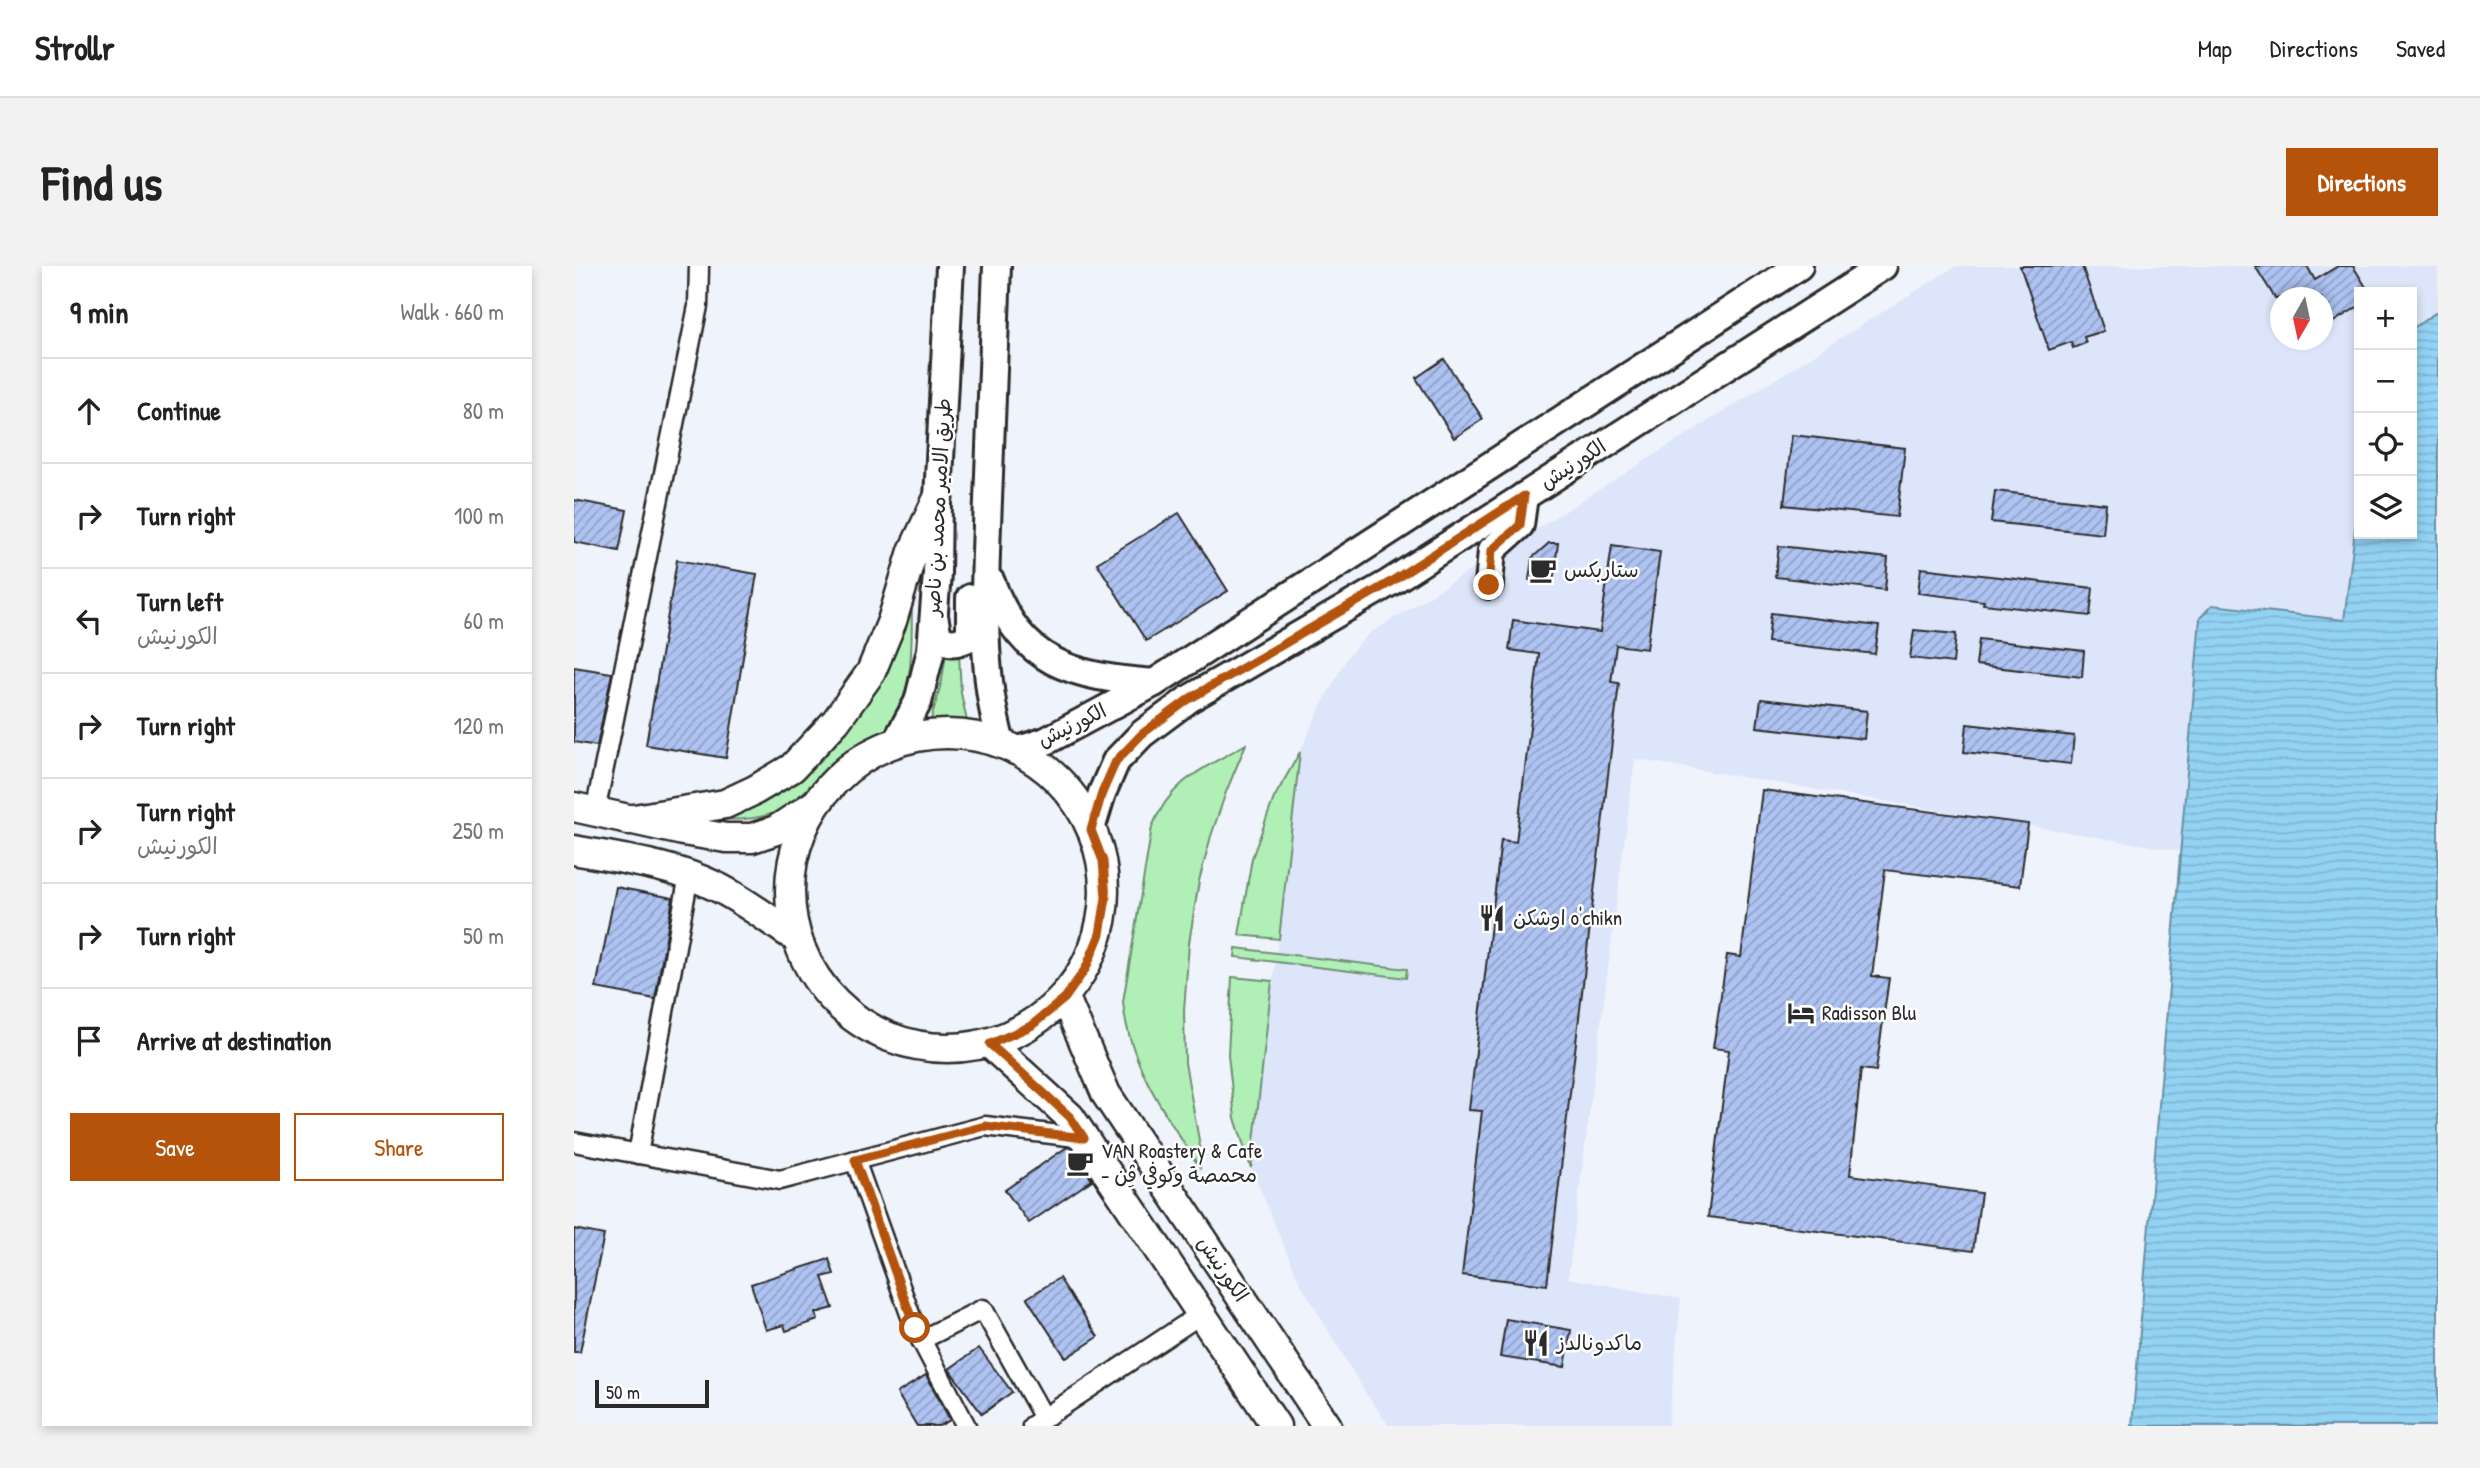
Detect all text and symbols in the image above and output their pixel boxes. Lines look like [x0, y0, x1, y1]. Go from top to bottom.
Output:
text: Strollr [35, 26, 114, 70]
text: Map [2198, 32, 2232, 64]
text: Directions [2270, 32, 2358, 64]
text: Saved [2396, 32, 2445, 64]
button: Directions [2286, 148, 2438, 216]
text: Find us [42, 149, 162, 215]
north arrow [2270, 287, 2333, 350]
map controls [2354, 287, 2417, 539]
button: + [2354, 287, 2417, 350]
text: 9 min [70, 292, 129, 332]
text: Walk · 660 m [400, 296, 504, 327]
button: − [2354, 350, 2417, 413]
icon: ahead [70, 392, 108, 430]
text: Continue [137, 393, 221, 428]
text: 80 m [463, 395, 504, 426]
street label: طريق الامير محمد بن ناصر [917, 397, 958, 619]
button: locate [2354, 413, 2417, 476]
street label: الكورنيش [1534, 431, 1612, 496]
button: layers [2354, 476, 2417, 539]
icon: right [70, 497, 108, 535]
text: Turn right [137, 498, 235, 533]
text: 100 m [454, 500, 504, 531]
cafe icon: ستاربكس [1528, 555, 1558, 585]
place label: ستاربكس [1564, 555, 1639, 584]
route end [1473, 569, 1504, 600]
text: Turn left [137, 584, 223, 619]
icon: left [70, 602, 108, 640]
text: 60 m [464, 605, 504, 636]
text: الكورنيش [137, 620, 218, 651]
street label: الكورنيش [1032, 695, 1111, 754]
icon: right [70, 707, 108, 745]
text: Turn right [137, 708, 235, 743]
text: 120 m [454, 710, 504, 741]
text: Turn right [137, 794, 235, 829]
icon: right [70, 812, 108, 850]
text: 250 m [452, 815, 504, 846]
text: الكورنيش [137, 830, 218, 861]
restaurant icon: اوشكن o'chikn [1477, 903, 1507, 933]
place label: اوشكن o'chikn [1513, 903, 1622, 932]
icon: right [70, 917, 108, 955]
text: Turn right [137, 918, 235, 953]
text: 50 m [463, 920, 504, 951]
hotel icon: Radisson Blu [1786, 998, 1816, 1028]
place label: Radisson Blu [1822, 998, 1917, 1027]
icon: arrive [70, 1022, 108, 1060]
text: Arrive at destination [137, 1023, 332, 1058]
button: Save [70, 1113, 280, 1181]
button: Share [294, 1113, 504, 1181]
place label: VAN Roastery & Cafe - محمصة وكوفي ڤِن [1101, 1136, 1262, 1190]
cafe icon: VAN Roastery & Cafe - محمصة وكوفي ڤِن [1065, 1148, 1095, 1178]
street label: الكورنيش [1191, 1230, 1256, 1307]
route start [899, 1312, 930, 1343]
restaurant icon: ماكدونالدز [1521, 1328, 1551, 1358]
place label: ماكدونالدز [1555, 1328, 1642, 1357]
scale bar [595, 1377, 709, 1409]
text: 50 m [606, 1379, 640, 1405]

